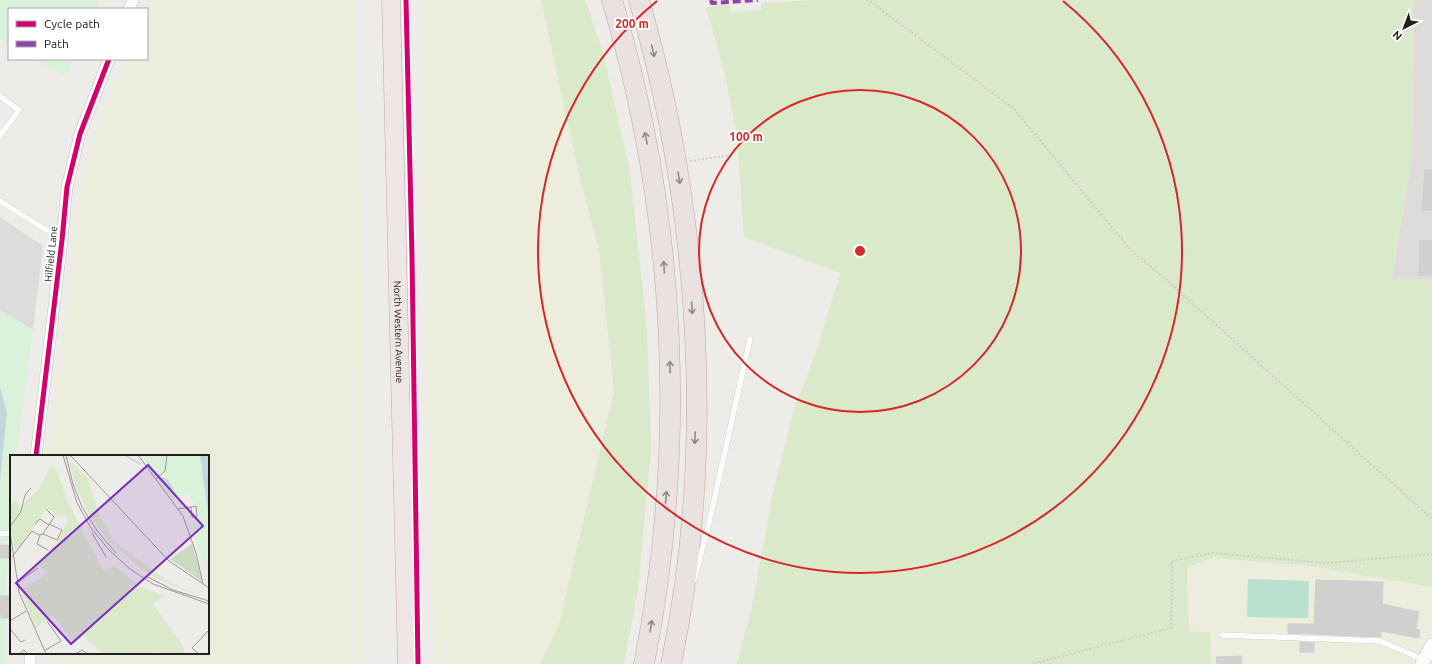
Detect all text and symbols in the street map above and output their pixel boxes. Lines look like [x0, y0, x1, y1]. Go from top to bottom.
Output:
legend [8, 8, 148, 60]
north arrow [1384, 8, 1424, 48]
text: Cycle path [44, 17, 100, 30]
text: 200 m [615, 17, 649, 30]
text: N [1390, 28, 1404, 43]
text: Path [44, 37, 69, 50]
one-way arrow [649, 44, 657, 57]
text: 100 m [729, 130, 763, 143]
one-way arrow [642, 132, 650, 145]
one-way arrow [675, 172, 683, 185]
street label: Hilfield Lane [43, 226, 59, 282]
centre of rings [853, 244, 867, 258]
one-way arrow [661, 261, 668, 274]
street label: North Western Avenue [392, 280, 406, 383]
one-way arrow [689, 301, 696, 314]
one-way arrow [666, 361, 674, 374]
one-way arrow [691, 431, 699, 444]
inset map [10, 455, 209, 654]
one-way arrow [663, 491, 670, 504]
one-way arrow [647, 619, 655, 632]

